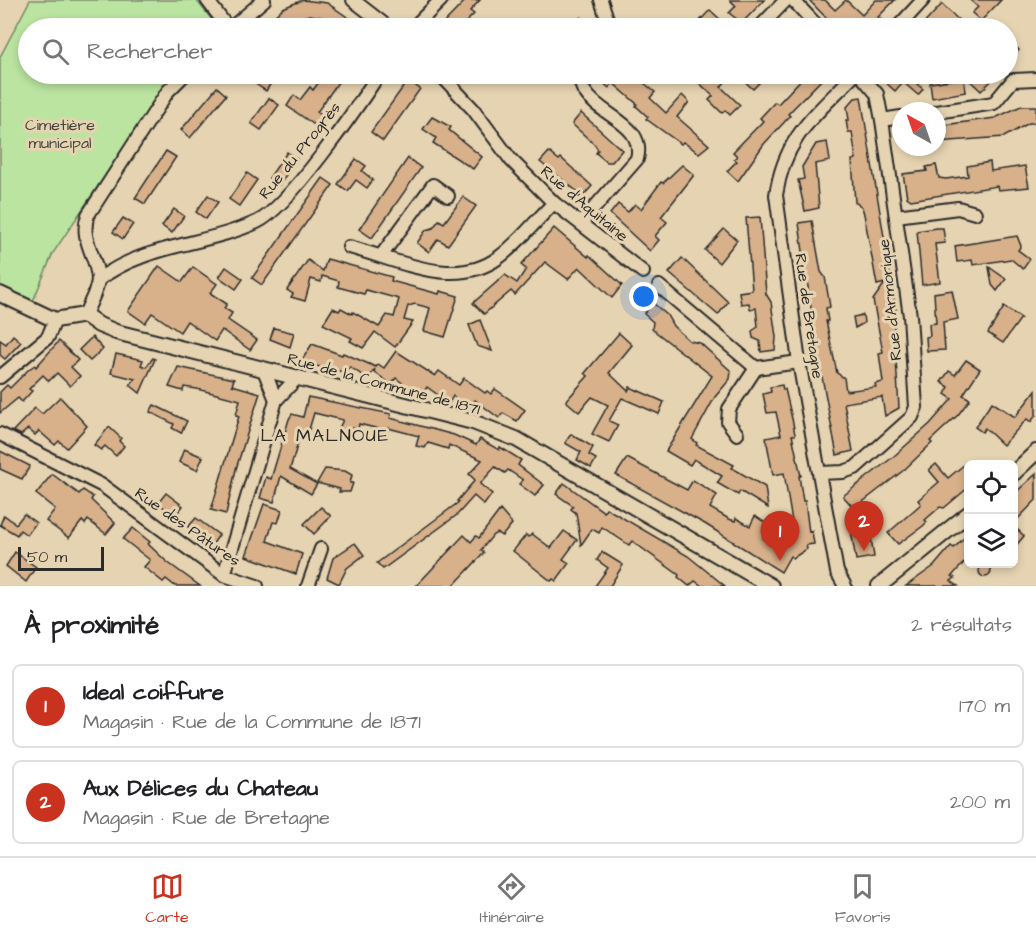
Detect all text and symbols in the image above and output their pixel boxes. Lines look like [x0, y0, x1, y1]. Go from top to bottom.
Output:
search box [18, 18, 1018, 84]
icon: search [39, 35, 72, 68]
text: Rechercher [87, 36, 212, 67]
street label: Rue du Progrès [254, 97, 347, 204]
north arrow [892, 102, 946, 156]
park label: Cimetière municipal [25, 114, 95, 154]
street label: Rue d'Aquitaine [536, 161, 633, 247]
street label: Rue d'Armorique [873, 238, 907, 362]
street label: Rue de Bretagne [788, 252, 829, 381]
your location [629, 282, 658, 311]
street label: Rue de la Commune de 1871 [285, 348, 483, 420]
district label: LA MALNOUE [260, 423, 390, 448]
map controls [964, 460, 1018, 568]
button: locate [964, 460, 1018, 514]
street label: Rue des Pâtures [130, 482, 245, 571]
pin: 2 [844, 502, 884, 551]
pin: 1 [760, 512, 800, 561]
button: layers [964, 514, 1018, 568]
scale bar [18, 544, 104, 572]
text: 50 m [27, 546, 67, 568]
text: À proximité [24, 607, 159, 643]
text: 2 résultats [911, 611, 1012, 639]
text: Ideal coiffure [83, 677, 224, 708]
text: 1 [44, 692, 47, 720]
text: 170 m [959, 692, 1010, 720]
text: Magasin · Rue de la Commune de 1871 [83, 708, 421, 736]
text: Aux Délices du Chateau [83, 773, 318, 804]
text: 2 [40, 788, 51, 816]
text: 200 m [950, 788, 1010, 816]
text: Magasin · Rue de Bretagne [83, 804, 330, 832]
tab: Carte [145, 870, 189, 928]
tab: Itinéraire [479, 870, 544, 928]
tab: Favoris [835, 870, 891, 928]

